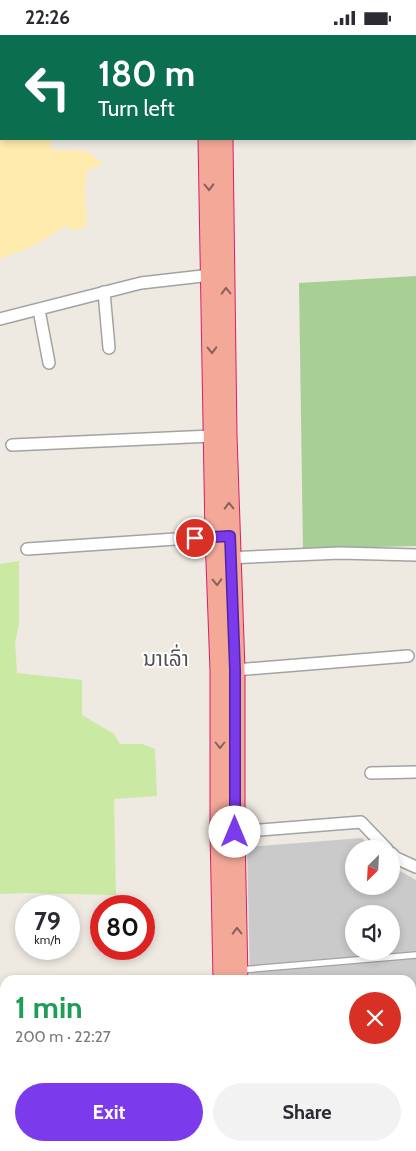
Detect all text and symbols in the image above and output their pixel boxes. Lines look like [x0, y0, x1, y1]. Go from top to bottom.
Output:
text: 22:26 [25, 6, 70, 29]
text: 180 m [98, 52, 195, 95]
icon: left [15, 55, 80, 120]
text: Turn left [98, 95, 175, 122]
one-way arrow [204, 184, 214, 192]
one-way arrow [221, 287, 231, 295]
one-way arrow [206, 346, 217, 354]
one-way arrow [224, 502, 234, 510]
pin [174, 517, 216, 559]
icon: arrive [181, 524, 209, 552]
one-way arrow [212, 579, 222, 587]
district label: ນາເລົ່າ [143, 644, 189, 671]
one-way arrow [215, 742, 225, 749]
position arrow [208, 805, 260, 857]
north arrow [345, 840, 400, 895]
map controls [345, 840, 400, 960]
speed limit sign: 80 [90, 895, 155, 960]
button: sound [345, 905, 400, 960]
text: 79 [34, 906, 61, 936]
one-way arrow [232, 927, 242, 935]
text: km/h [34, 932, 61, 947]
text: 1 min [15, 989, 83, 1026]
button: close [349, 992, 401, 1044]
text: 200 m · 22:27 [15, 1027, 111, 1046]
button: Exit [15, 1083, 203, 1141]
button: Share [213, 1083, 401, 1141]

